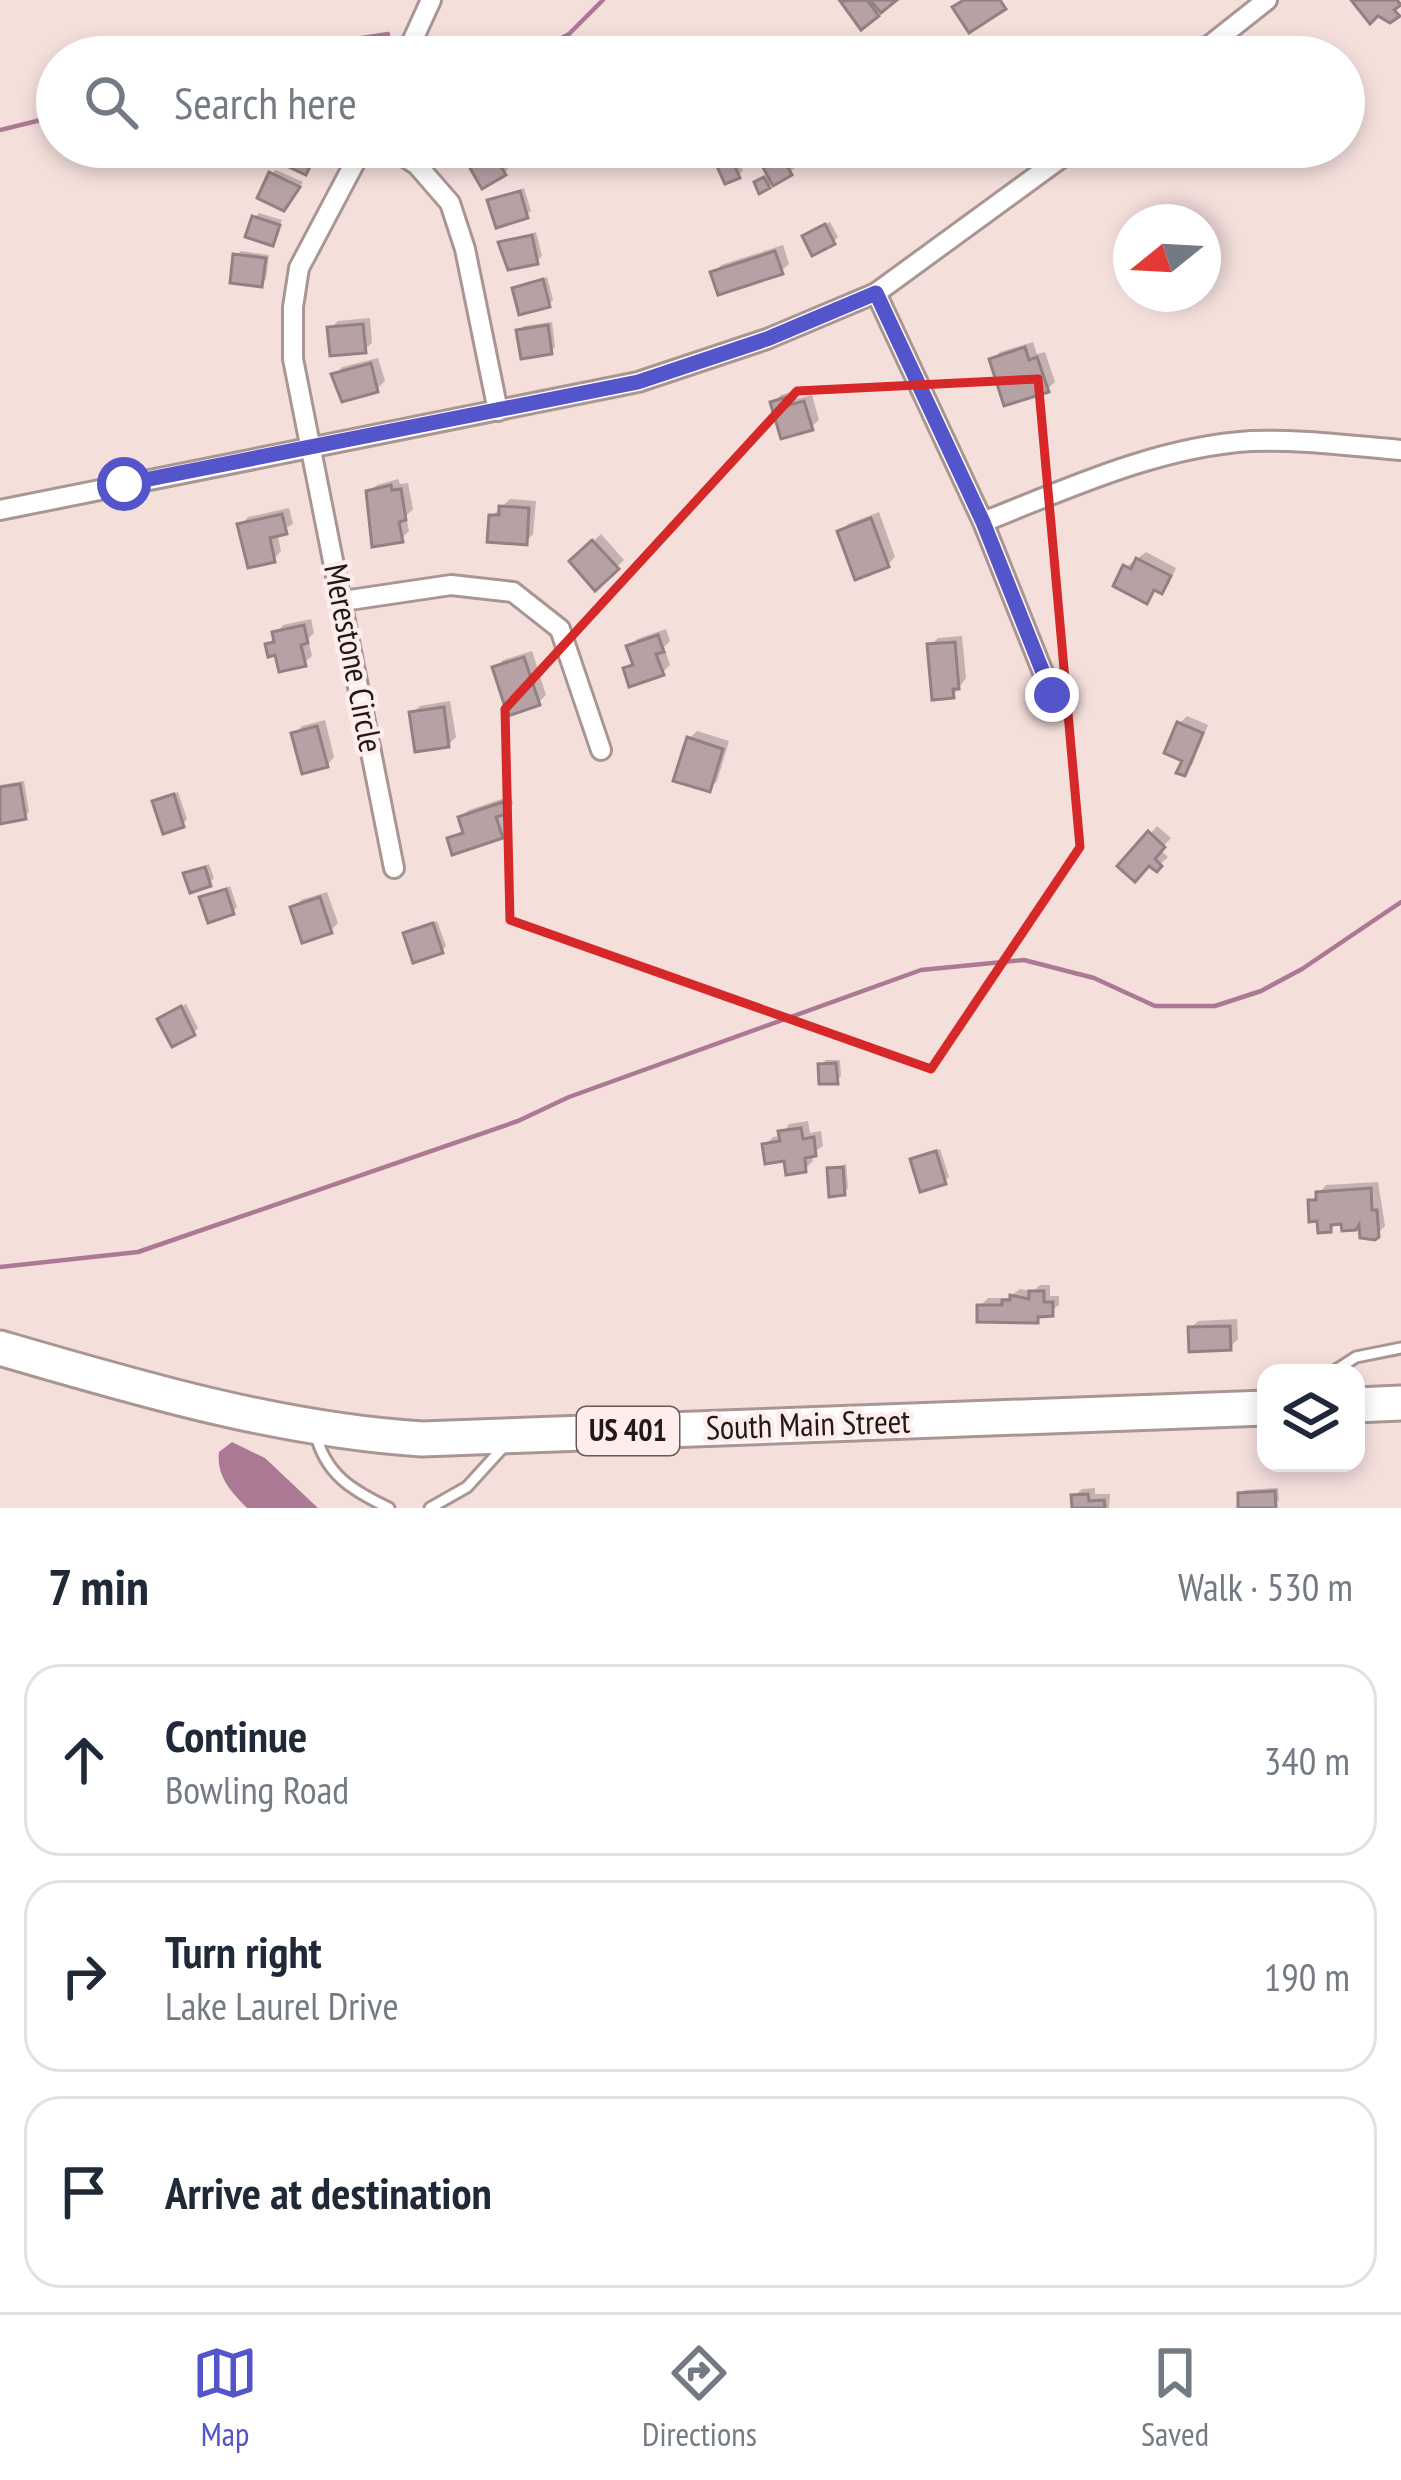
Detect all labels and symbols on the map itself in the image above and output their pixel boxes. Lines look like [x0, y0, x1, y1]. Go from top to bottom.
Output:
north arrow [1113, 204, 1221, 312]
route start [97, 457, 151, 511]
street label: Merestone Circle [315, 560, 394, 756]
route end [1025, 668, 1079, 722]
street label: South Main Street [705, 1398, 911, 1449]
road number: US 401 [577, 1407, 679, 1455]

